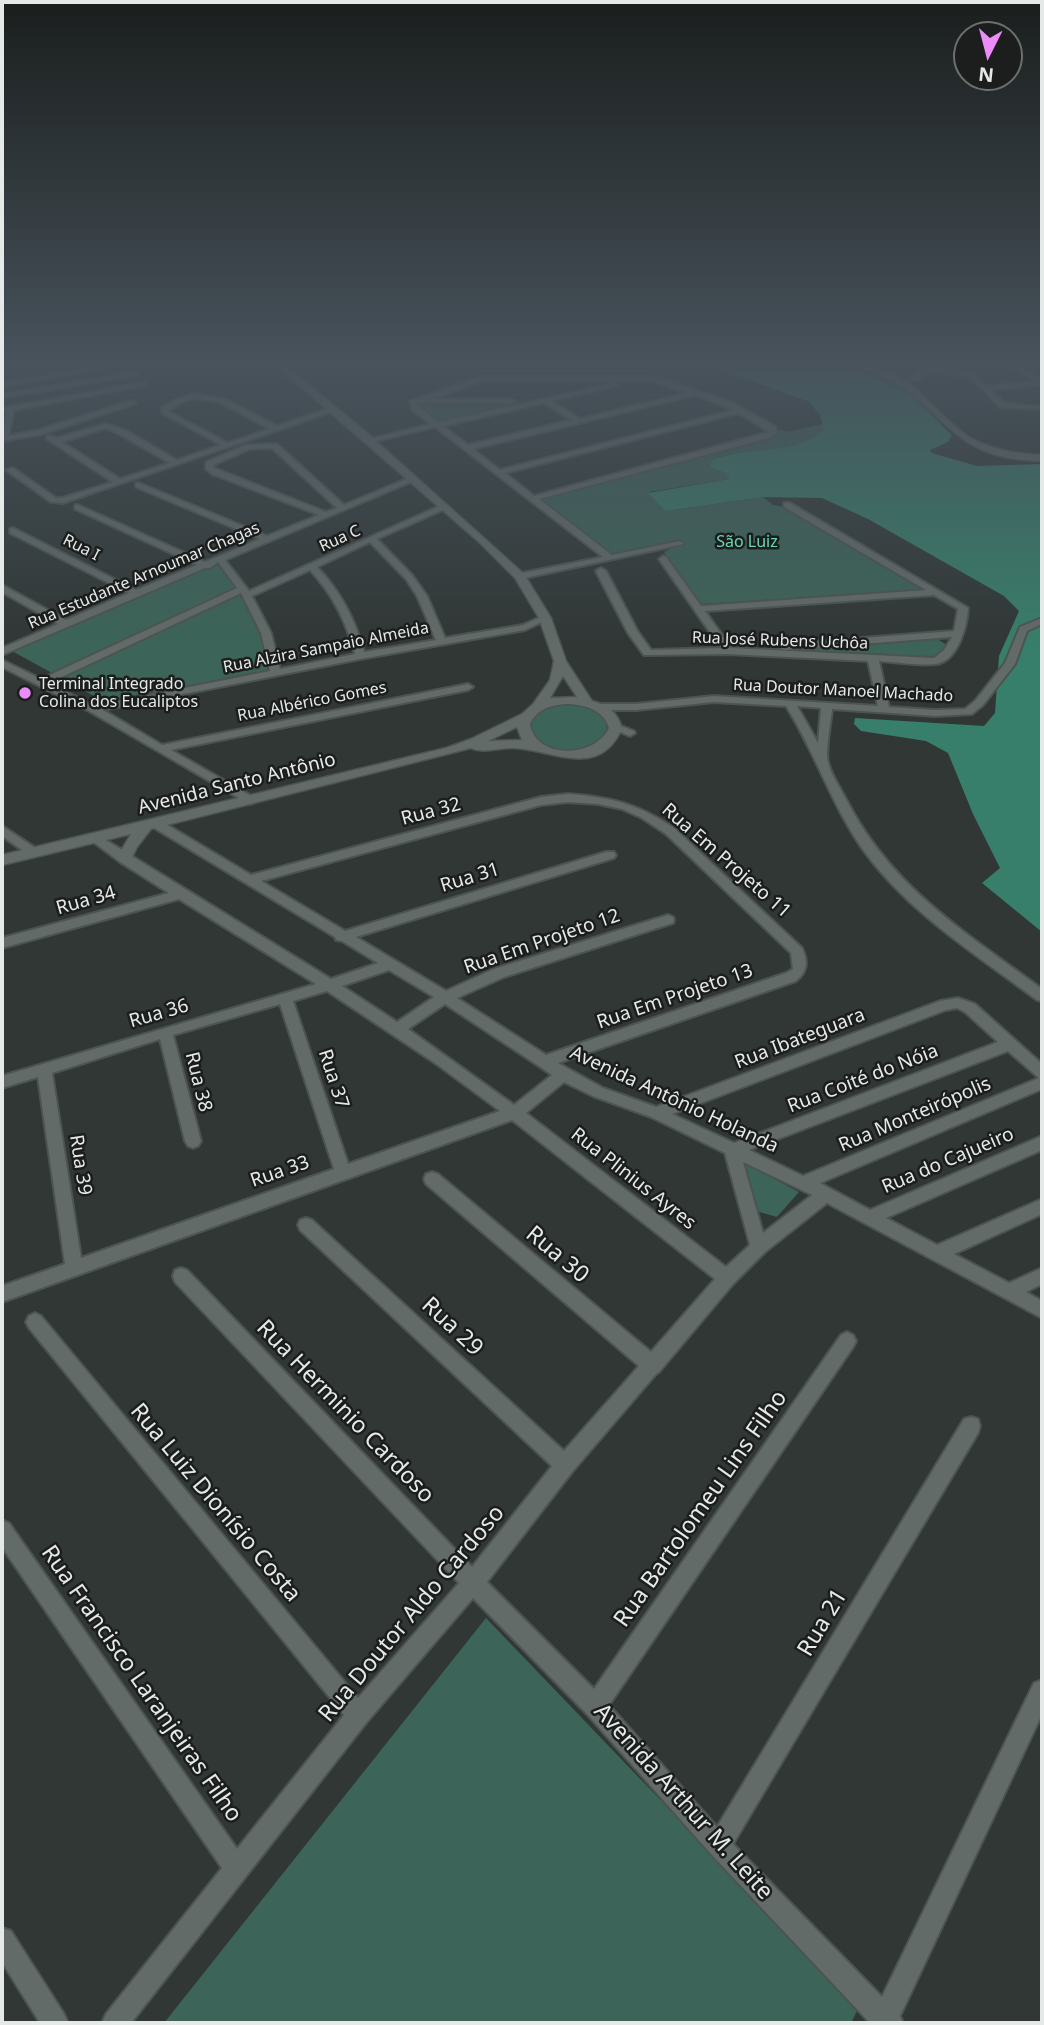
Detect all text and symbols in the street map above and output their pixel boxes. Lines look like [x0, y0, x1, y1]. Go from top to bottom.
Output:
north arrow [953, 21, 1023, 91]
text: N [977, 61, 995, 89]
street label: Rua Estudante Arnoumar Chagas [26, 518, 262, 634]
street label: Rua C [316, 521, 364, 557]
street label: Rua I [60, 531, 102, 565]
park label: São Luiz [716, 532, 778, 552]
street label: Rua Alzira Sampaio Almeida [221, 619, 431, 677]
street label: Rua José Rubens Uchôa [692, 628, 868, 654]
place label: Terminal Integrado Colina dos Eucaliptos [39, 674, 198, 712]
street label: Rua Doutor Manoel Machado [732, 676, 954, 706]
street label: Rua Albérico Gomes [236, 678, 388, 726]
marker: Terminal Integrado Colina dos Eucaliptos [17, 685, 33, 701]
street label: Avenida Santo Antônio [136, 748, 338, 820]
street label: Rua 32 [399, 793, 463, 831]
street label: Rua Em Projeto 11 [657, 799, 795, 923]
street label: Rua 31 [438, 858, 502, 898]
street label: Rua 34 [54, 882, 118, 920]
street label: Rua Em Projeto 12 [461, 905, 623, 979]
street label: Rua Em Projeto 13 [594, 960, 756, 1034]
street label: Rua 36 [127, 995, 191, 1033]
street label: Rua Ibateguara [732, 1004, 868, 1074]
street label: Rua Coité do Nóia [784, 1040, 942, 1118]
street label: Avenida Antônio Holanda [566, 1042, 782, 1158]
street label: Rua 37 [313, 1047, 353, 1111]
street label: Rua 38 [180, 1050, 216, 1114]
street label: Rua Monteirópolis [835, 1073, 995, 1157]
street label: Rua Plinius Ayres [566, 1123, 700, 1235]
street label: Rua do Cajueiro [879, 1123, 1017, 1199]
street label: Rua 39 [64, 1133, 96, 1197]
street label: Rua 33 [247, 1151, 313, 1193]
street label: Rua 30 [520, 1221, 594, 1289]
street label: Rua 29 [416, 1292, 488, 1362]
street label: Rua Herminio Cardoso [250, 1315, 440, 1509]
street label: Rua Bartolomeu Lins Filho [609, 1385, 793, 1633]
street label: Rua Luiz Dionísio Costa [124, 1398, 306, 1608]
street label: Rua Doutor Aldo Cardoso [313, 1500, 511, 1728]
street label: Rua Francisco Laranjeiras Filho [35, 1540, 247, 1828]
street label: Rua 21 [792, 1584, 854, 1662]
street label: Avenida Arthur M. Leite [588, 1698, 778, 1906]

